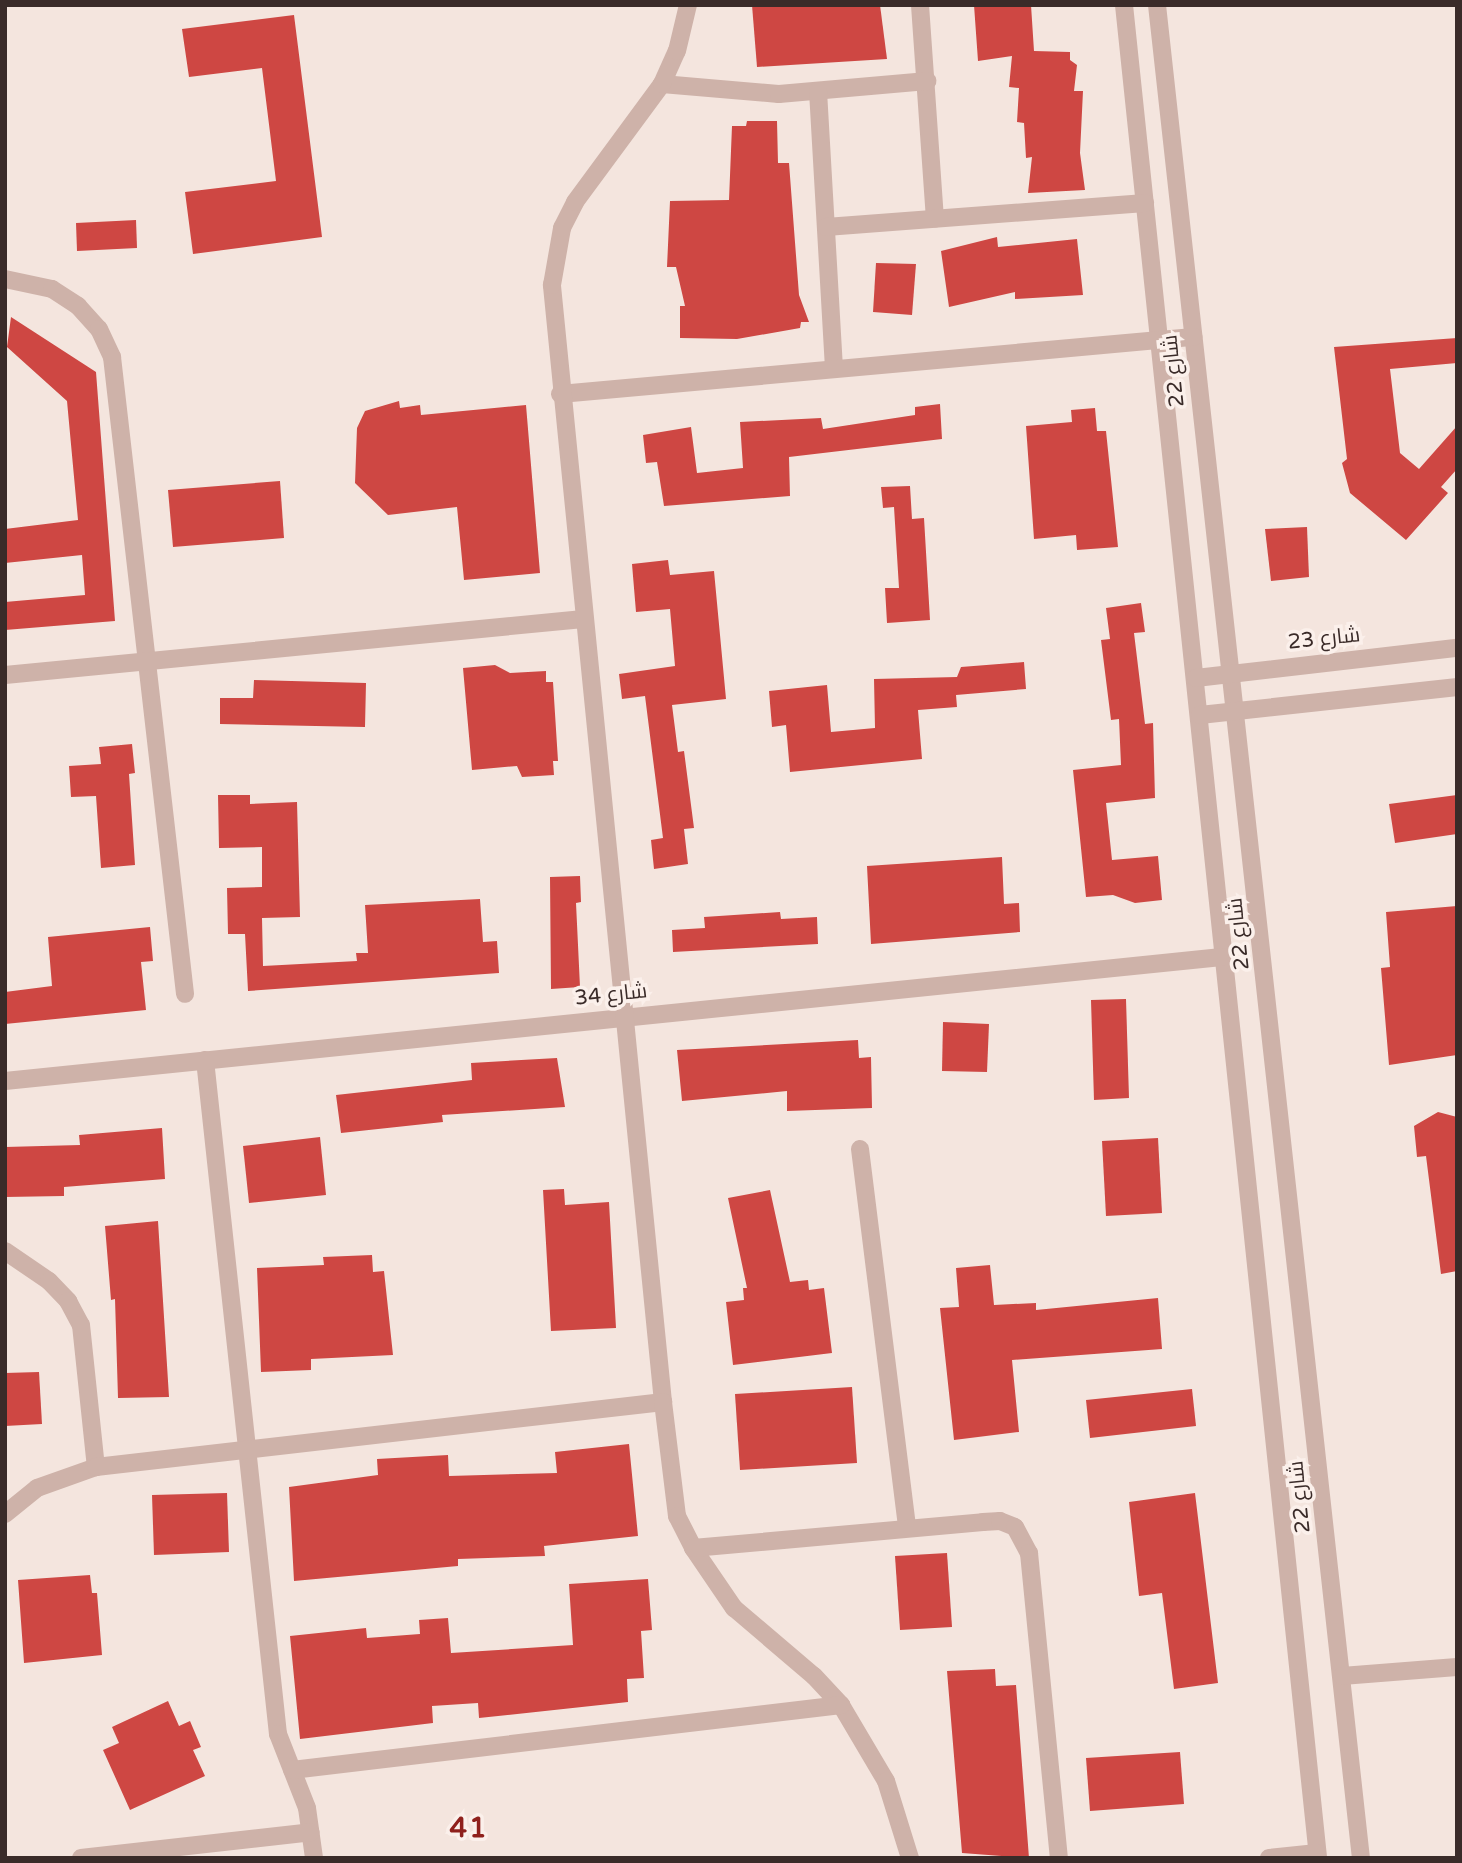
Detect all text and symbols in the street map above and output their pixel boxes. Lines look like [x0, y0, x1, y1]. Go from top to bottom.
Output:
street label: شارع 22 [1158, 334, 1190, 408]
street label: شارع 23 [1287, 623, 1361, 655]
street label: شارع 22 [1223, 897, 1255, 971]
street label: شارع 34 [574, 979, 648, 1011]
street label: شارع 22 [1284, 1460, 1316, 1534]
district label: 41 [450, 1811, 488, 1845]

